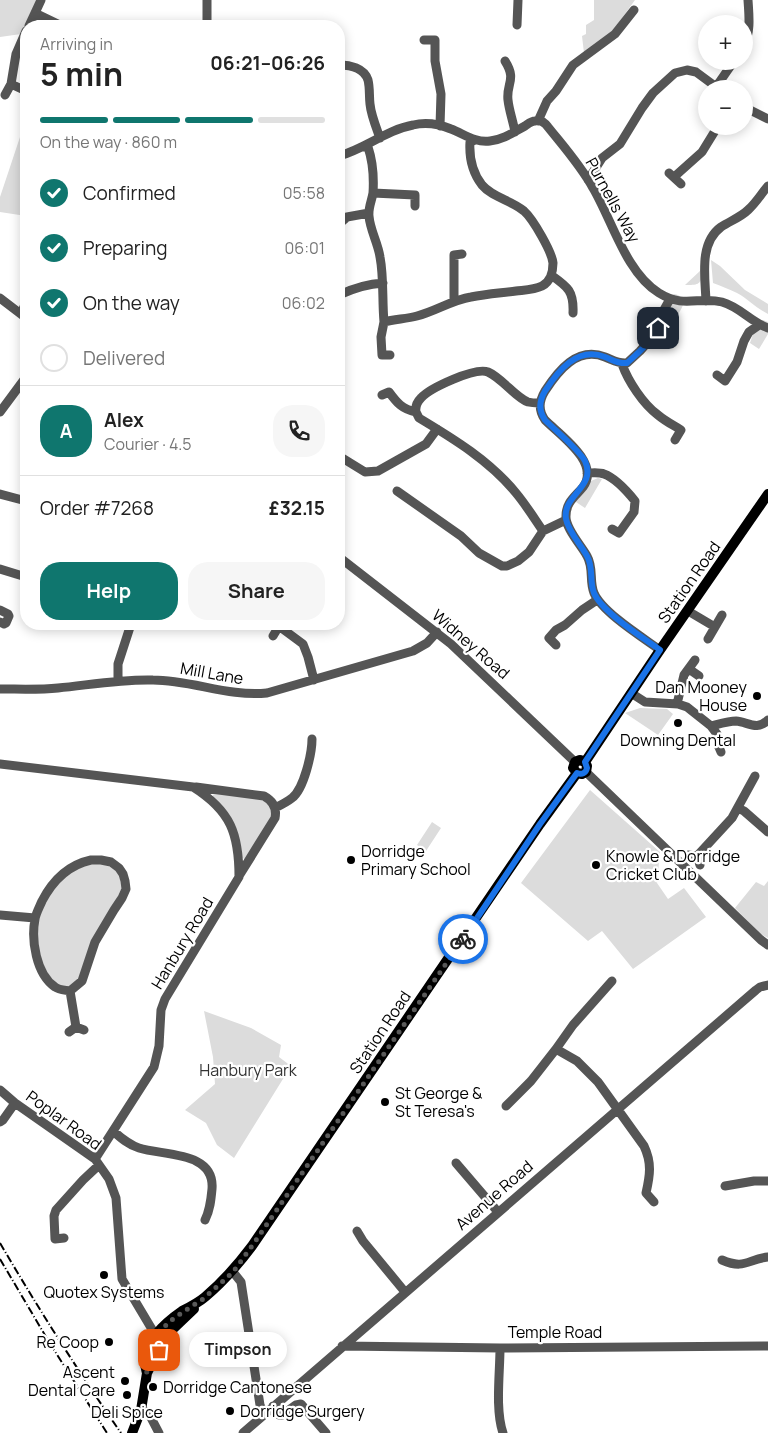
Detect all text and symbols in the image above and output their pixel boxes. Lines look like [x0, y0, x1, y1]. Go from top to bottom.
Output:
map controls [698, 15, 753, 135]
button: + [698, 15, 753, 70]
text: Arriving in [40, 33, 113, 55]
text: 06:21–06:26 [210, 50, 325, 76]
text: 5 min [40, 52, 123, 96]
button: − [698, 80, 753, 135]
text: On the way · 860 m [40, 131, 177, 153]
street label: Purnells Way [581, 154, 646, 247]
icon: check [40, 179, 68, 207]
text: Confirmed [83, 180, 176, 206]
text: 05:58 [283, 182, 325, 204]
icon: check [40, 234, 68, 262]
text: Preparing [83, 235, 168, 261]
text: 06:01 [285, 237, 325, 259]
icon: check [40, 289, 68, 317]
text: On the way [83, 290, 180, 316]
text: 06:02 [282, 292, 325, 314]
pin [637, 307, 679, 349]
icon: home [644, 314, 672, 342]
text: Delivered [83, 345, 165, 371]
button: phone [273, 405, 325, 457]
text: Alex [104, 407, 144, 433]
text: A [60, 418, 72, 444]
text: Courier · 4.5 [104, 433, 191, 455]
text: Order #7268 [40, 495, 154, 521]
text: £32.15 [269, 495, 325, 521]
street label: Station Road [653, 537, 725, 627]
button: Help [40, 562, 178, 620]
button: Share [188, 562, 325, 620]
street label: Widney Road [428, 604, 514, 684]
street label: Mill Lane [179, 657, 245, 689]
place label: Dan Mooney House [655, 676, 748, 716]
marker: Dan Mooney House [751, 690, 763, 702]
marker: Downing Dental [672, 717, 684, 729]
place label: Downing Dental [620, 729, 736, 751]
place label: Dorridge Primary School [361, 840, 471, 880]
place label: Knowle & Dorridge Cricket Club [606, 845, 740, 885]
marker: Dorridge Primary School [345, 854, 357, 866]
marker: Knowle & Dorridge Cricket Club [590, 859, 602, 871]
street label: Hanbury Road [146, 893, 218, 993]
courier [438, 914, 488, 964]
icon: bike [449, 925, 477, 953]
street label: Station Road [344, 986, 416, 1078]
park label: Hanbury Park [199, 1059, 298, 1081]
place label: St George & St Teresa's [395, 1082, 483, 1122]
street label: Poplar Road [22, 1085, 106, 1155]
marker: St George & St Teresa's [379, 1096, 391, 1108]
street label: Avenue Road [451, 1155, 537, 1235]
marker: Quotex Systems [98, 1269, 110, 1281]
place label: Quotex Systems [43, 1281, 165, 1303]
street label: Temple Road [508, 1321, 602, 1343]
pin [138, 1329, 180, 1371]
place label: Re Coop [37, 1331, 99, 1353]
callout: Timpson [189, 1332, 286, 1368]
marker: Re Coop [103, 1336, 115, 1348]
icon: bag [145, 1336, 173, 1364]
text: Timpson [205, 1338, 271, 1360]
place label: Ascent Dental Care [28, 1361, 115, 1401]
marker: Ascent Dental Care [119, 1375, 131, 1387]
place label: Dorridge Cantonese [163, 1376, 312, 1398]
marker: Dorridge Cantonese [147, 1381, 159, 1393]
marker: Deli Spice [121, 1389, 133, 1401]
place label: Dorridge Surgery [240, 1400, 365, 1422]
place label: Deli Spice [91, 1401, 163, 1423]
marker: Dorridge Surgery [224, 1405, 236, 1417]

